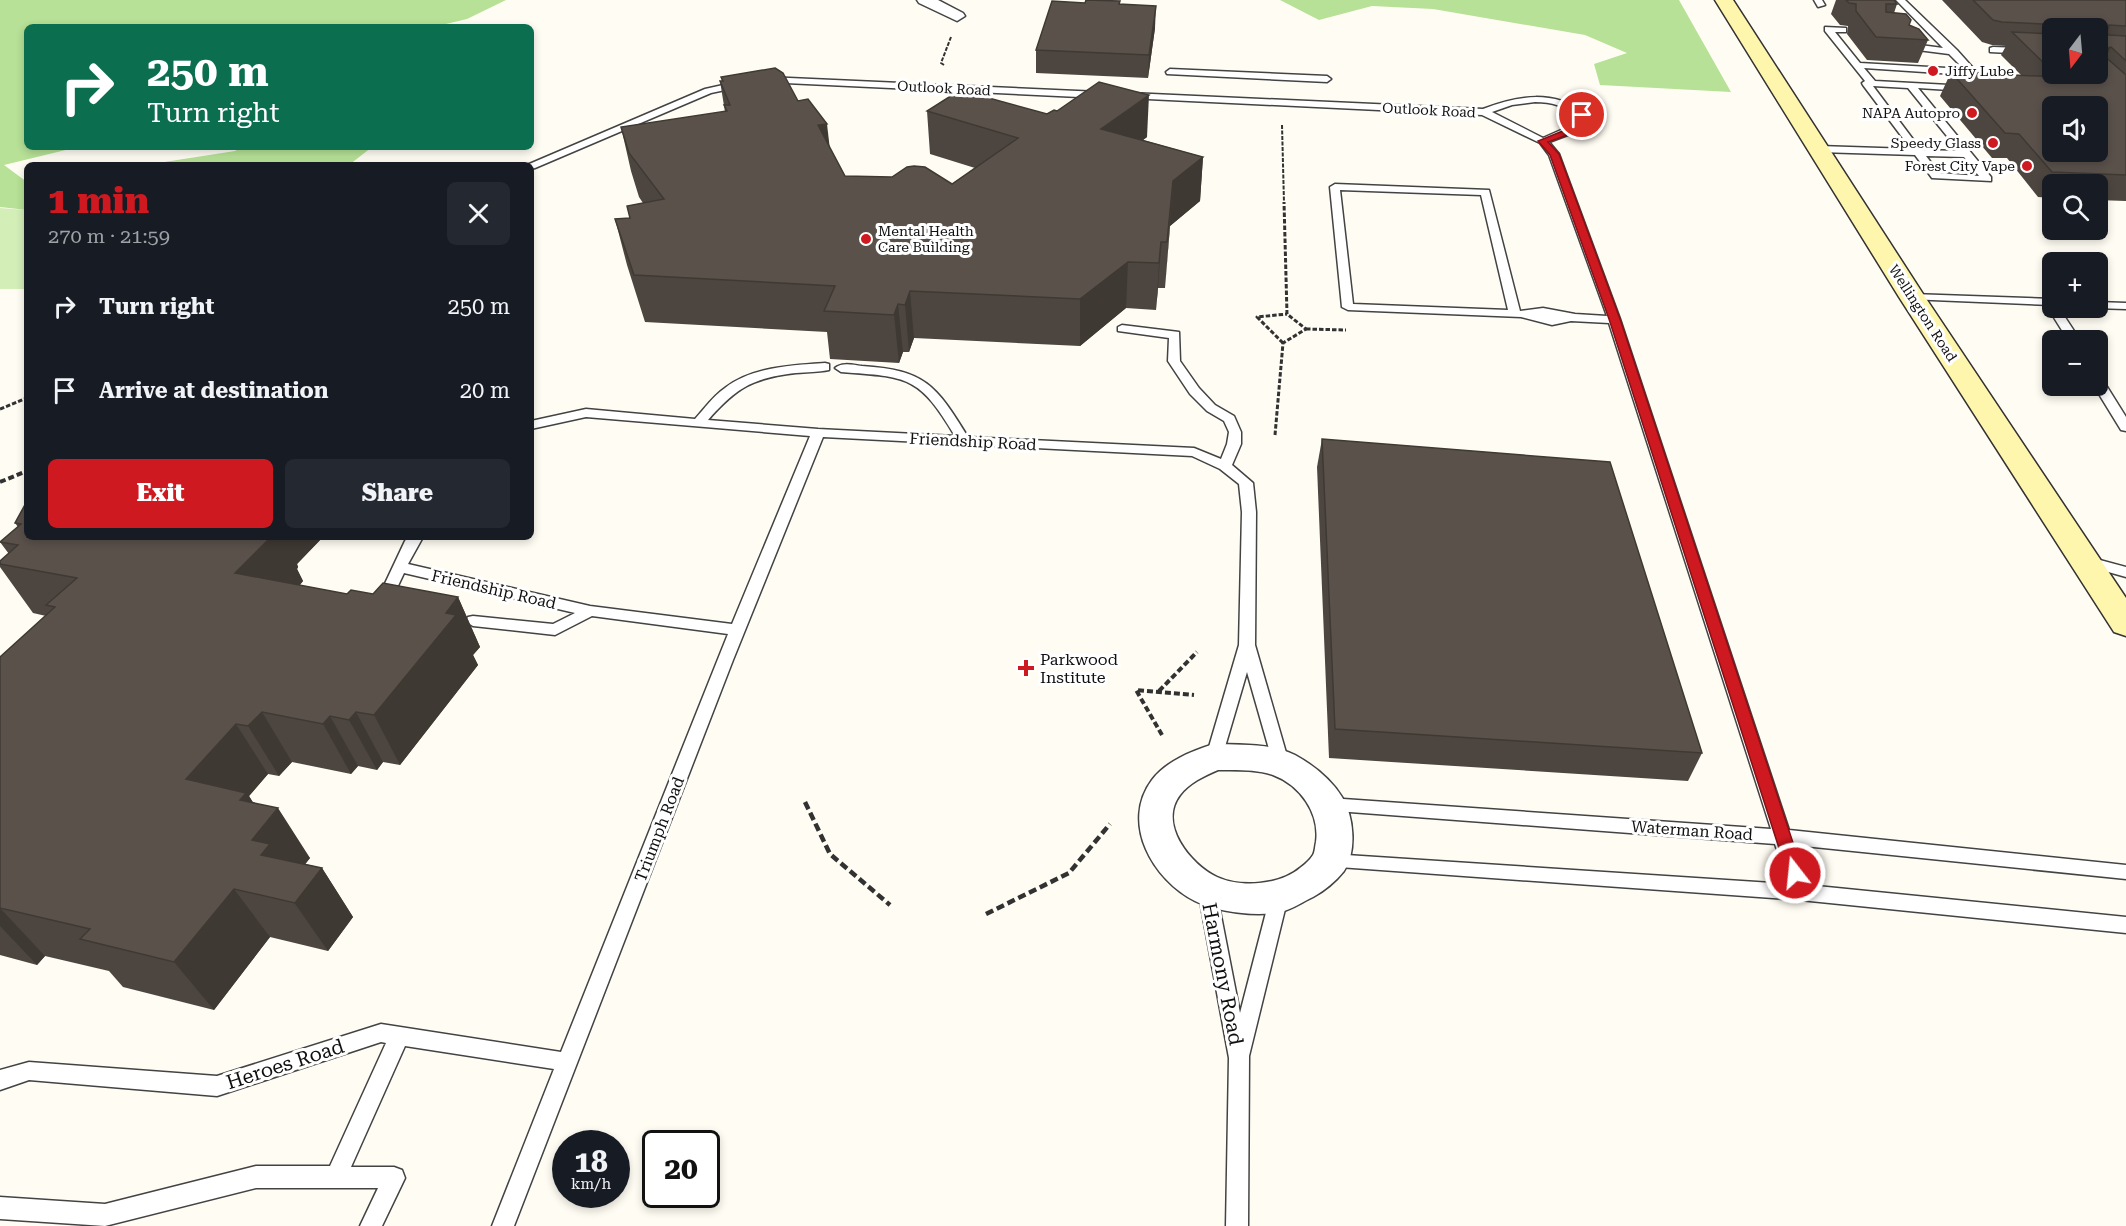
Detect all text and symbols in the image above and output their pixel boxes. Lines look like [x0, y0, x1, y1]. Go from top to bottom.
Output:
north arrow [2042, 18, 2108, 84]
map controls [2042, 18, 2108, 396]
text: 250 m [147, 47, 269, 96]
icon: right [48, 48, 126, 126]
place label: Jiffy Lube [1945, 63, 2014, 79]
marker: Jiffy Lube [1926, 64, 1940, 78]
street label: Outlook Road [897, 78, 991, 98]
pin [1556, 89, 1607, 140]
button: sound [2042, 96, 2108, 162]
text: Turn right [147, 97, 280, 129]
icon: arrive [1565, 98, 1598, 131]
street label: Outlook Road [1382, 100, 1476, 120]
place label: NAPA Autopro [1862, 105, 1960, 121]
marker: NAPA Autopro [1965, 106, 1979, 120]
place label: Speedy Glass [1891, 135, 1981, 151]
marker: Speedy Glass [1986, 136, 2000, 150]
place label: Forest City Vape [1905, 158, 2015, 174]
marker: Forest City Vape [2020, 159, 2034, 173]
button: search [2042, 174, 2108, 240]
text: 1 min [48, 180, 149, 222]
button: close [447, 182, 510, 245]
place label: Mental Health Care Building [878, 223, 974, 255]
text: 270 m · 21:59 [48, 224, 170, 248]
marker: Mental Health Care Building [859, 232, 873, 246]
button: + [2042, 252, 2108, 318]
street label: Wellington Road [1886, 262, 1960, 364]
icon: right [48, 290, 81, 323]
text: Turn right [99, 294, 214, 319]
text: 250 m [447, 294, 510, 319]
button: − [2042, 330, 2108, 396]
icon: arrive [48, 374, 81, 407]
text: Arrive at destination [99, 378, 328, 403]
text: 20 m [460, 378, 510, 403]
street label: Friendship Road [909, 429, 1037, 454]
button: Exit [48, 459, 273, 528]
button: Share [285, 459, 510, 528]
street label: Friendship Road [430, 566, 558, 613]
place label: Parkwood Institute [1040, 650, 1118, 687]
marker: Parkwood Institute [1017, 659, 1035, 677]
street label: Triumph Road [631, 774, 688, 884]
street label: Waterman Road [1630, 817, 1754, 844]
position arrow [1763, 841, 1827, 905]
street label: Harmony Road [1197, 901, 1249, 1048]
street label: Heroes Road [223, 1034, 347, 1094]
speed limit sign: 20 [642, 1130, 720, 1208]
text: 18 [574, 1144, 608, 1179]
text: km/h [571, 1175, 611, 1193]

